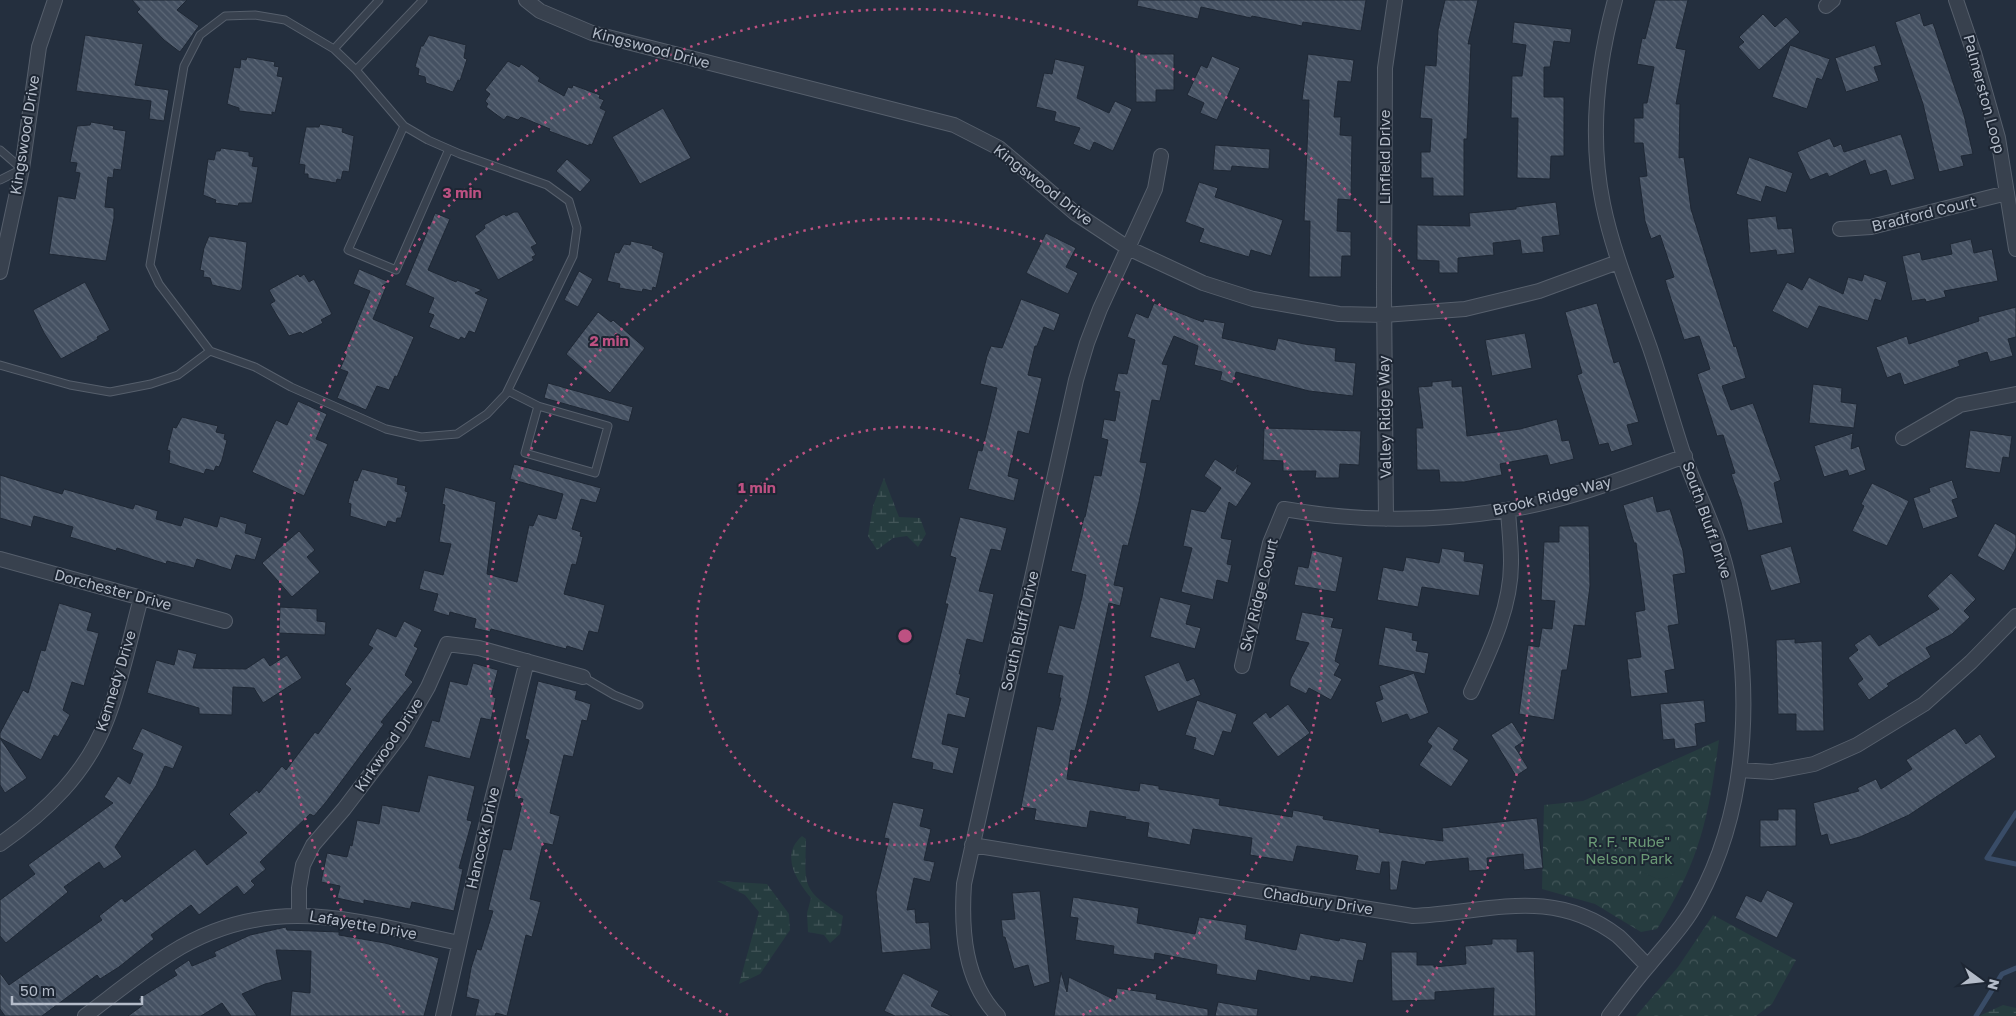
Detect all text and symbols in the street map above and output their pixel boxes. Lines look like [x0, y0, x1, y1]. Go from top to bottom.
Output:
street label: Kingswood Drive [591, 23, 712, 71]
street label: Palmerston Loop [1960, 32, 2009, 155]
street label: Kingswood Drive [6, 73, 42, 196]
street label: Linfield Drive [1375, 109, 1393, 204]
street label: Kingswood Drive [990, 140, 1097, 229]
text: 3 min [442, 183, 482, 201]
street label: Bradford Court [1870, 191, 1978, 235]
text: 2 min [589, 331, 629, 349]
street label: Valley Ridge Way [1374, 355, 1394, 479]
street label: South Bluff Drive [1679, 459, 1737, 581]
street label: Brook Ridge Way [1491, 471, 1613, 518]
text: 1 min [738, 478, 776, 496]
street label: Sky Ridge Court [1235, 536, 1281, 653]
street label: Dorchester Drive [53, 565, 174, 613]
street label: South Bluff Drive [996, 569, 1042, 693]
centre of rings [896, 627, 914, 645]
street label: Kennedy Drive [91, 628, 139, 733]
street label: Kirkwood Drive [350, 694, 426, 795]
street label: Hancock Drive [462, 785, 503, 890]
park label: R. F. "Rube" Nelson Park [1585, 832, 1673, 867]
street label: Chadbury Drive [1262, 882, 1375, 918]
street label: Lafayette Drive [308, 906, 419, 942]
north arrow [1956, 956, 2006, 1006]
scale bar [12, 974, 142, 1006]
text: N [1984, 977, 2004, 992]
text: 50 m [20, 981, 55, 999]

